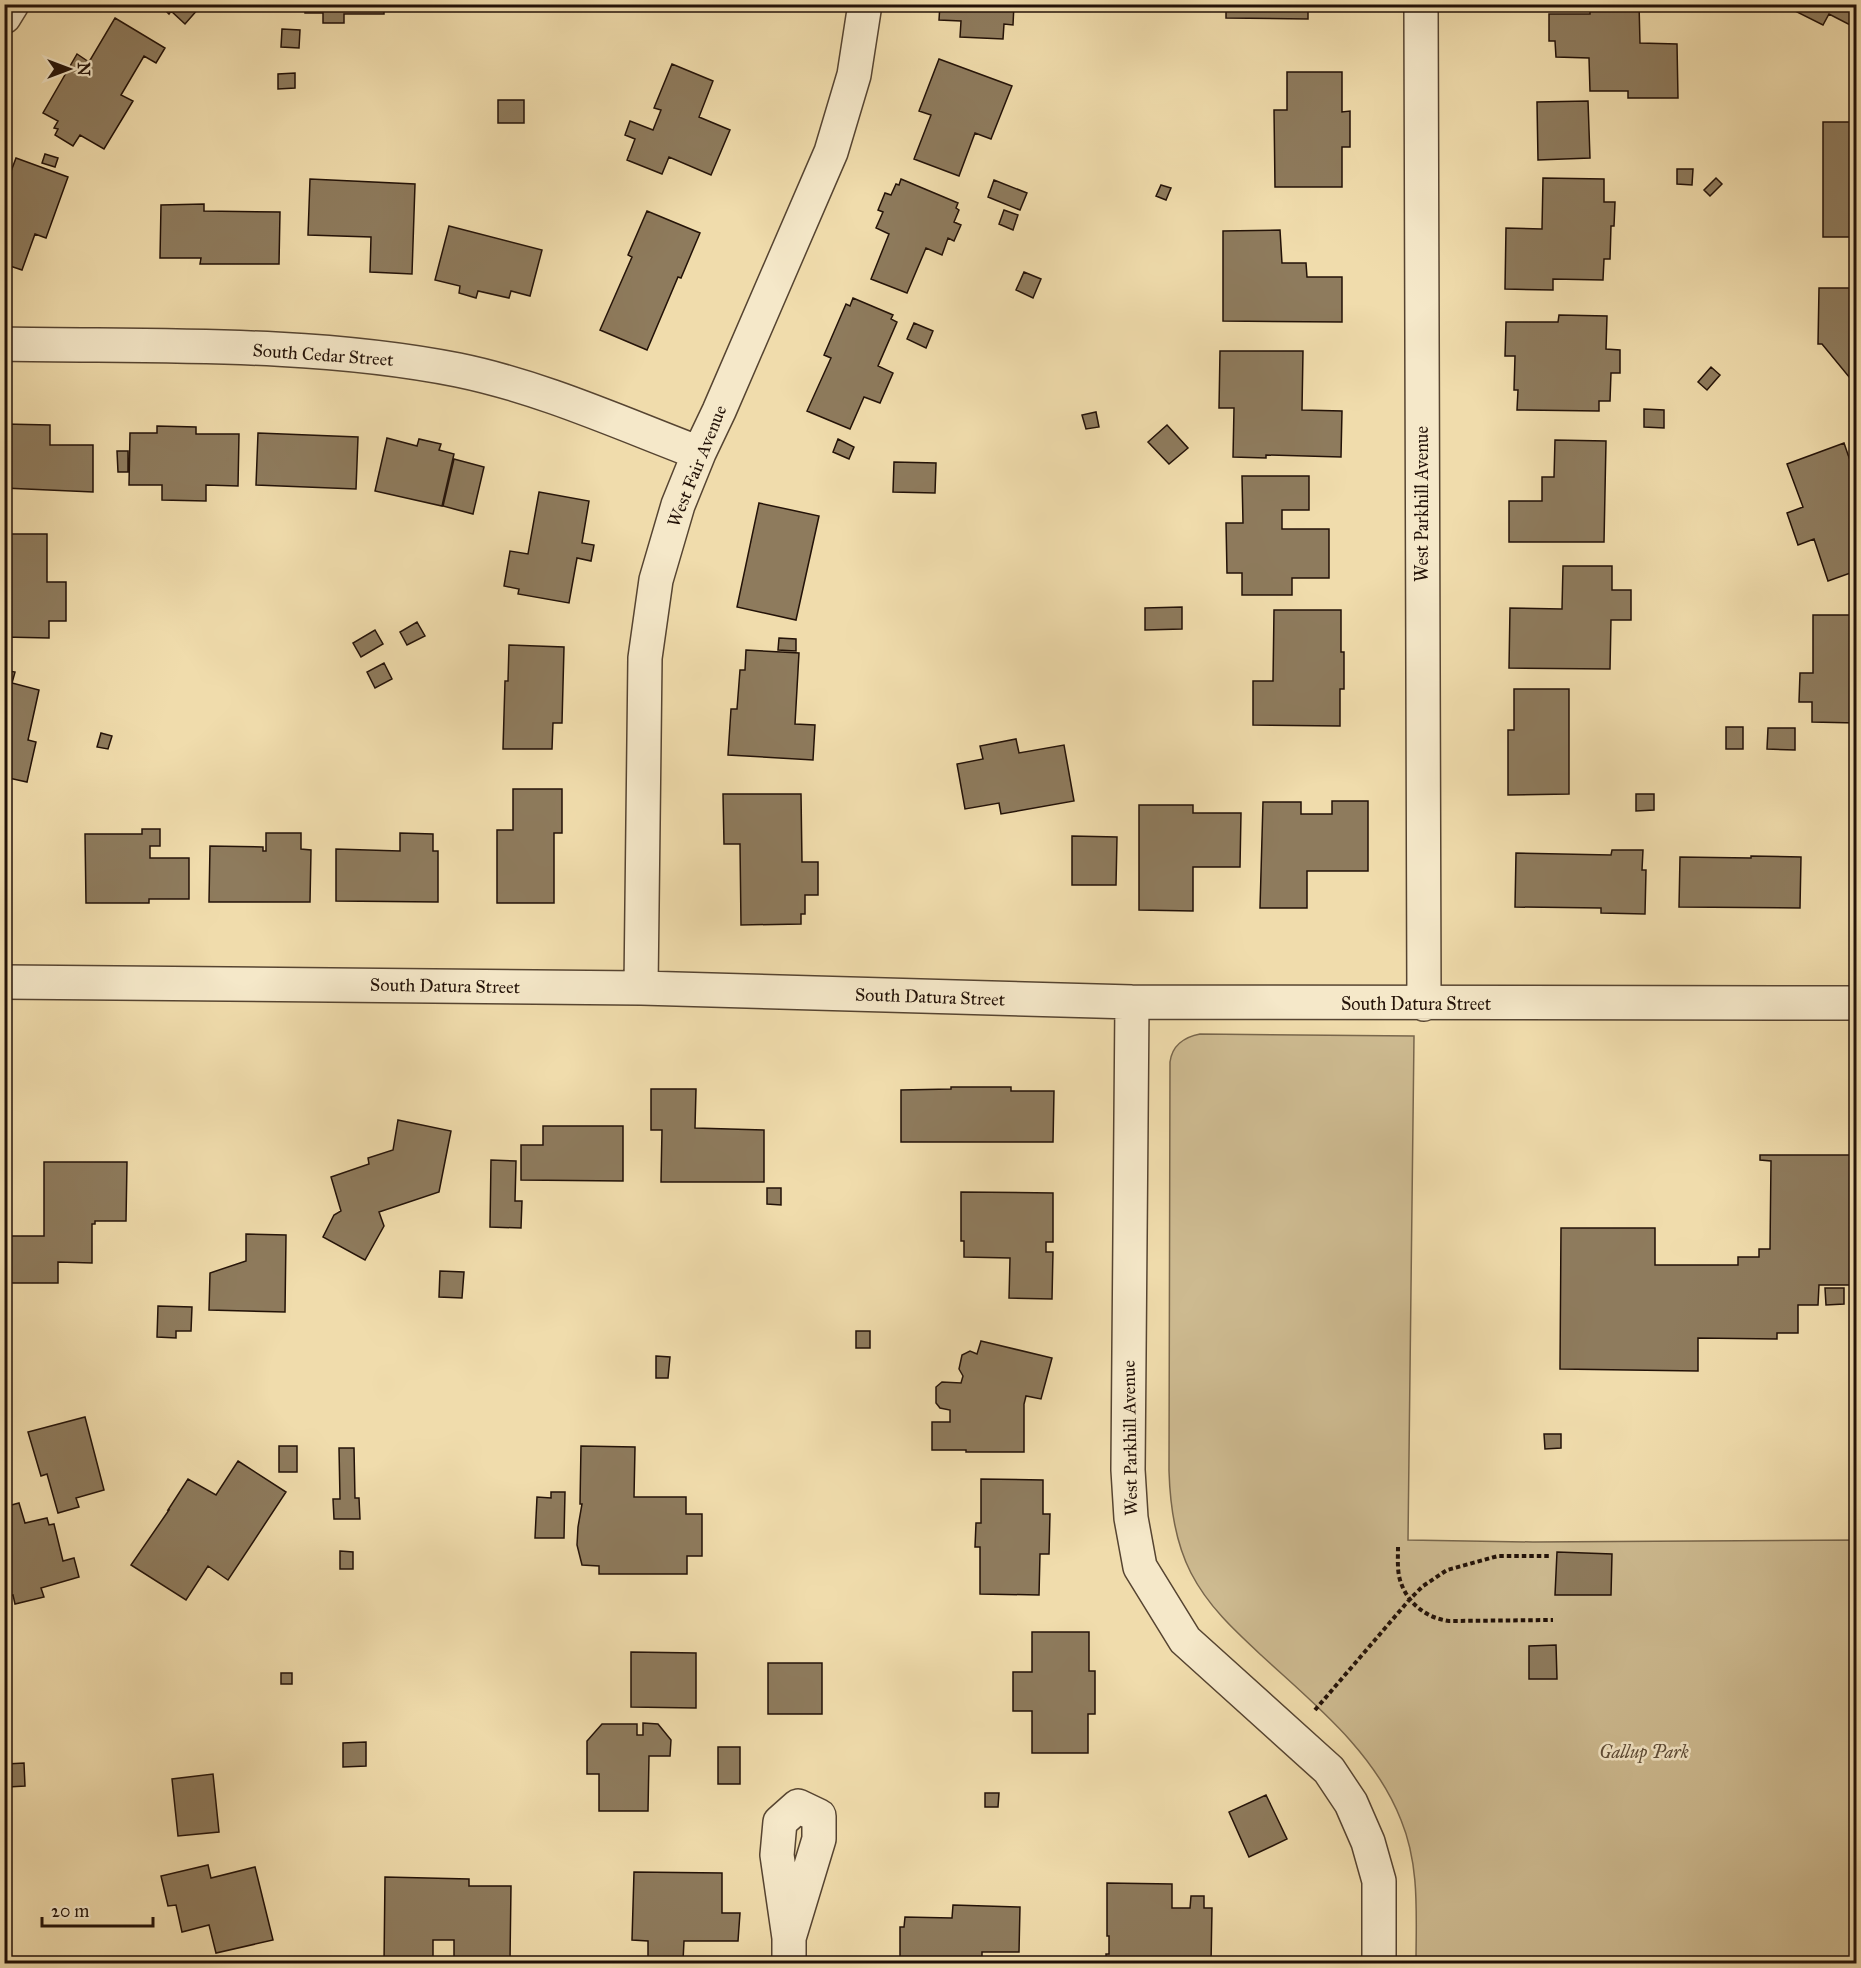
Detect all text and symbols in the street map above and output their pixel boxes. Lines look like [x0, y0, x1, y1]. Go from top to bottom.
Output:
north arrow [39, 39, 99, 99]
text: N [74, 62, 93, 76]
street label: South Cedar Street [252, 339, 395, 371]
street label: West Fair Avenue [663, 402, 731, 530]
street label: West Parkhill Avenue [1411, 426, 1433, 582]
street label: South Datura Street [370, 974, 521, 998]
street label: South Datura Street [855, 983, 1006, 1011]
street label: South Datura Street [1341, 993, 1492, 1015]
street label: West Parkhill Avenue [1118, 1360, 1142, 1516]
park label: Gallup Park [1599, 1741, 1689, 1764]
scale bar [42, 1890, 153, 1928]
text: 20 m [51, 1900, 89, 1922]

